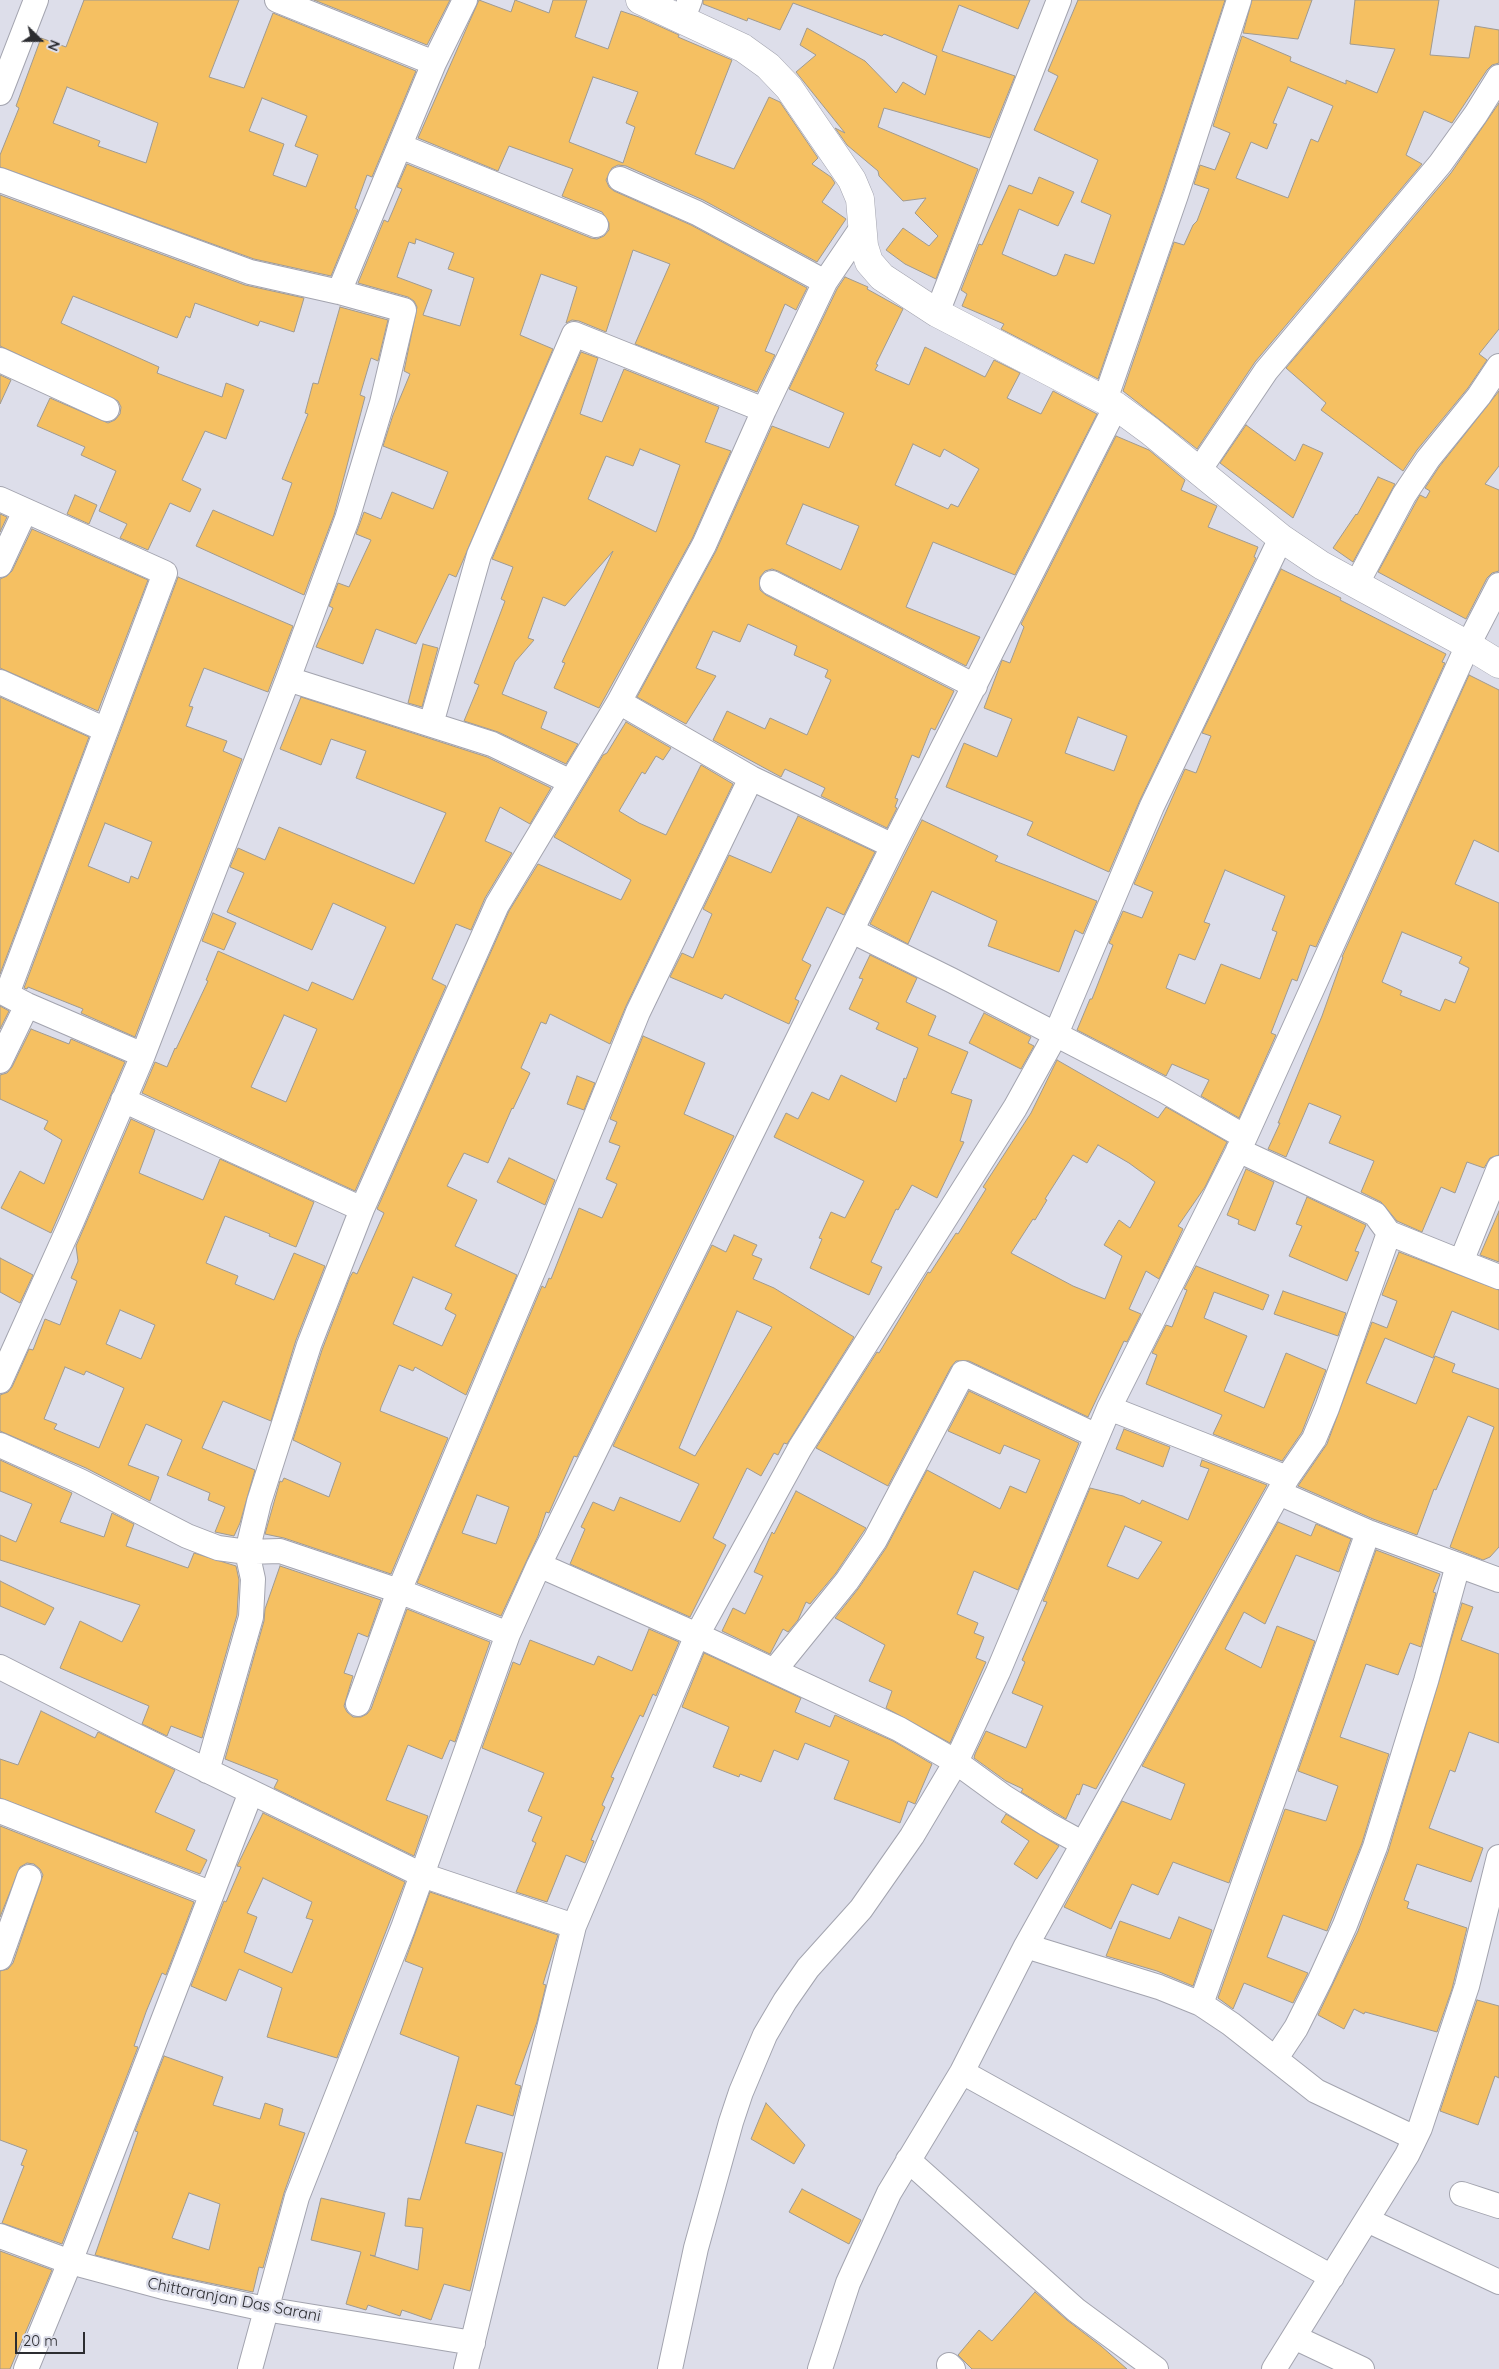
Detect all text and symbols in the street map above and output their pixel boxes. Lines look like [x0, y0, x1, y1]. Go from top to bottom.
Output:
north arrow [15, 15, 65, 65]
text: N [44, 37, 64, 54]
street label: Chittaranjan Das Sarani [146, 2274, 322, 2326]
scale bar [18, 2322, 88, 2354]
text: 20 m [23, 2331, 58, 2350]

